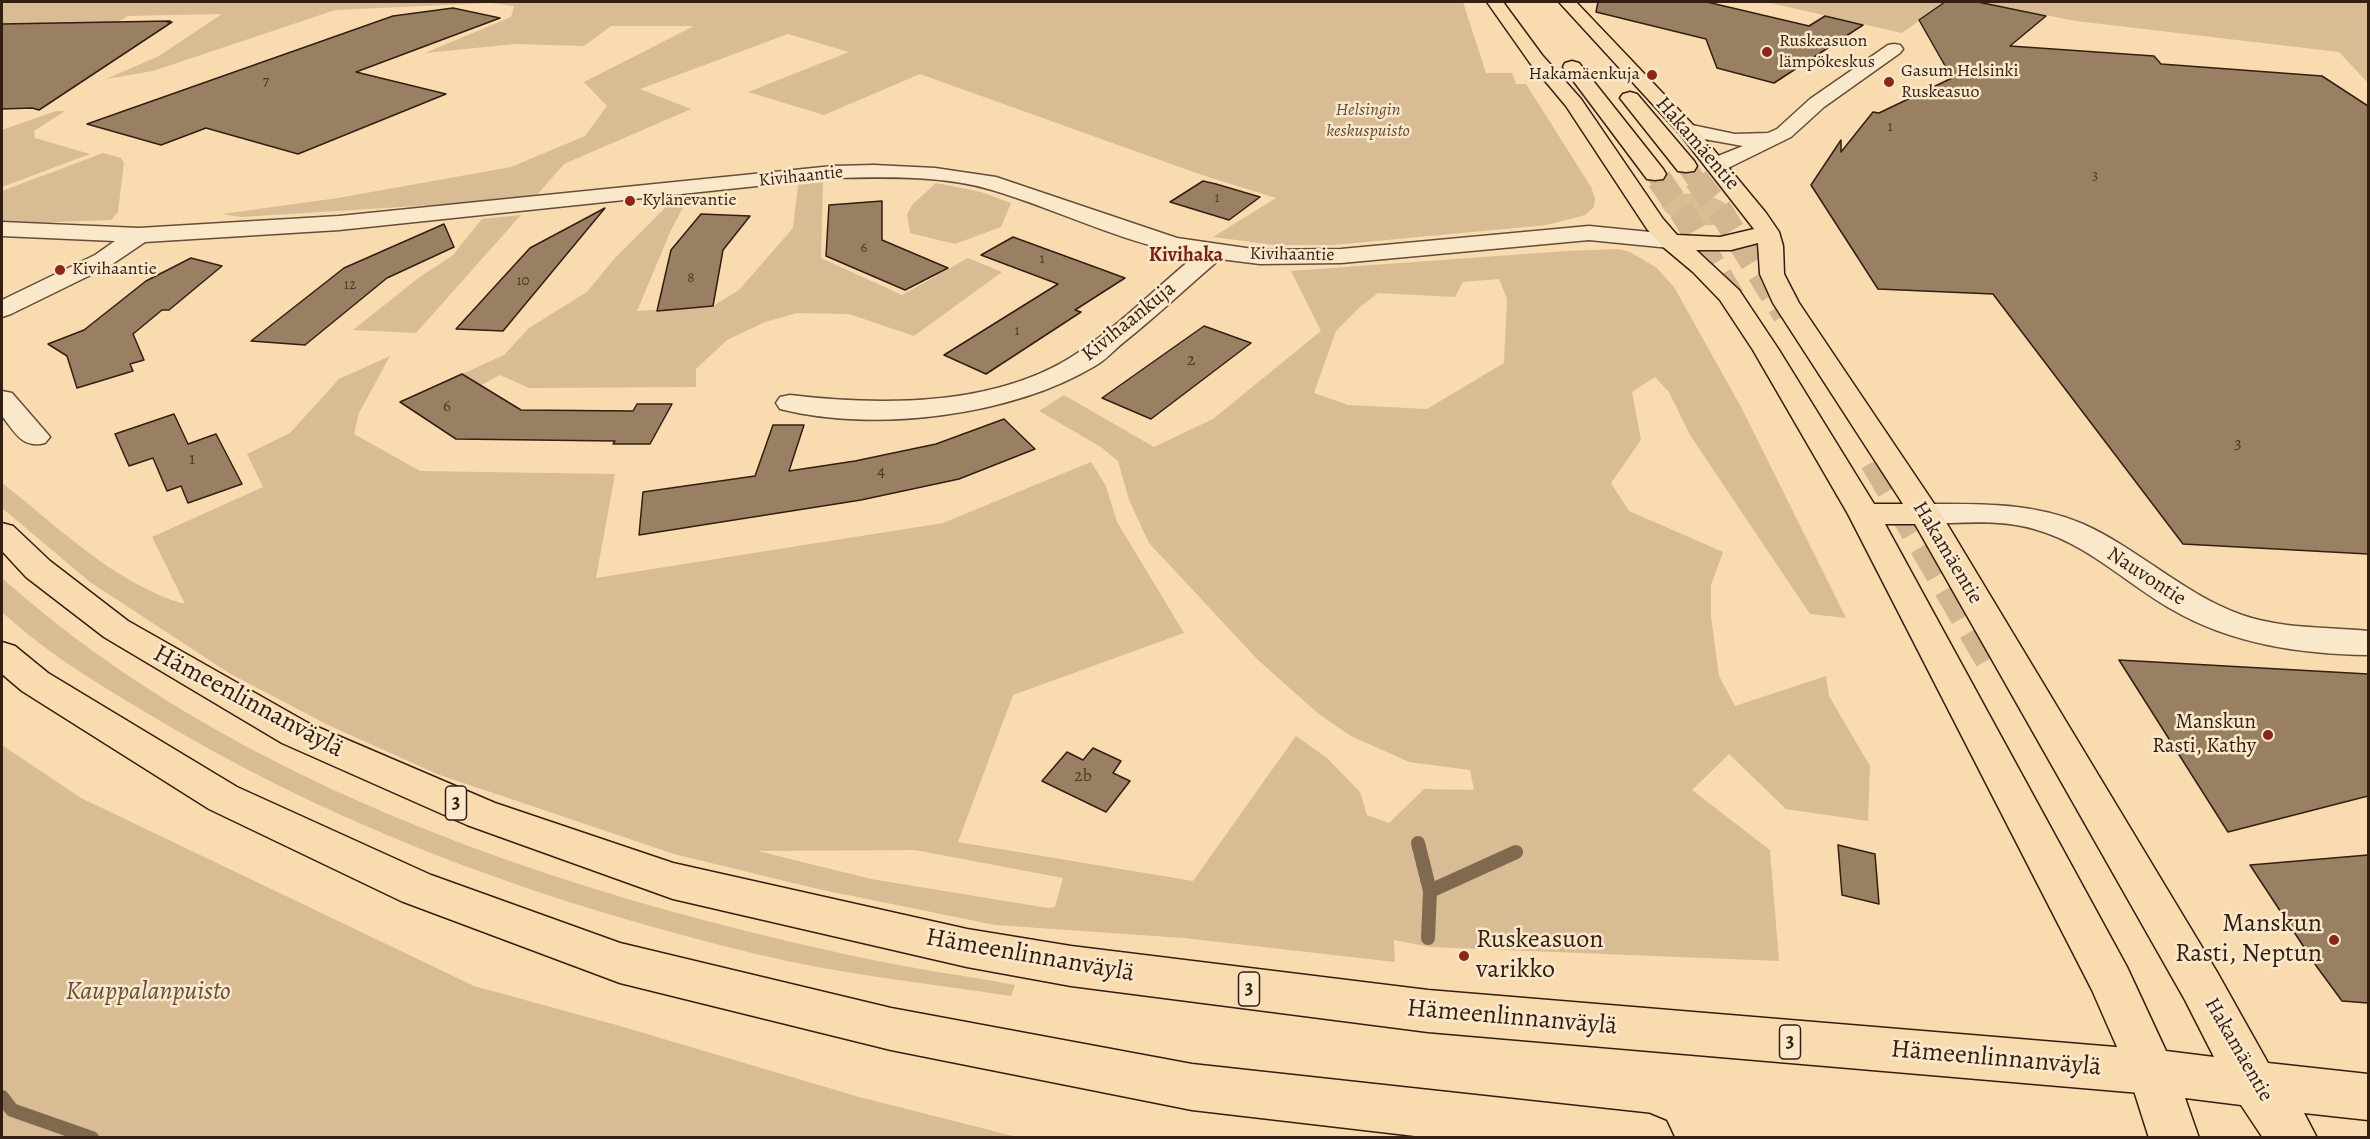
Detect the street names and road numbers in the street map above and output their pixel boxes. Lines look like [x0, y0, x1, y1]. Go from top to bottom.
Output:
street label: Hakamäentie [1650, 92, 1744, 196]
street label: Kivihaantie [758, 162, 844, 192]
street label: Kivihaantie [1249, 243, 1335, 267]
street label: Kivihaankuja [1077, 276, 1181, 368]
street label: Hakamäentie [1906, 497, 1988, 609]
street label: Nauvontie [2102, 542, 2190, 612]
street label: Hämeenlinnanväylä [147, 639, 349, 765]
road number: 3 [446, 786, 466, 820]
street label: Hämeenlinnanväylä [923, 922, 1137, 990]
road number: 3 [1238, 972, 1260, 1006]
street label: Hämeenlinnanväylä [1405, 993, 1619, 1043]
street label: Hakamäentie [2198, 994, 2278, 1106]
road number: 3 [1780, 1025, 1800, 1059]
street label: Hämeenlinnanväylä [1889, 1034, 2103, 1084]

